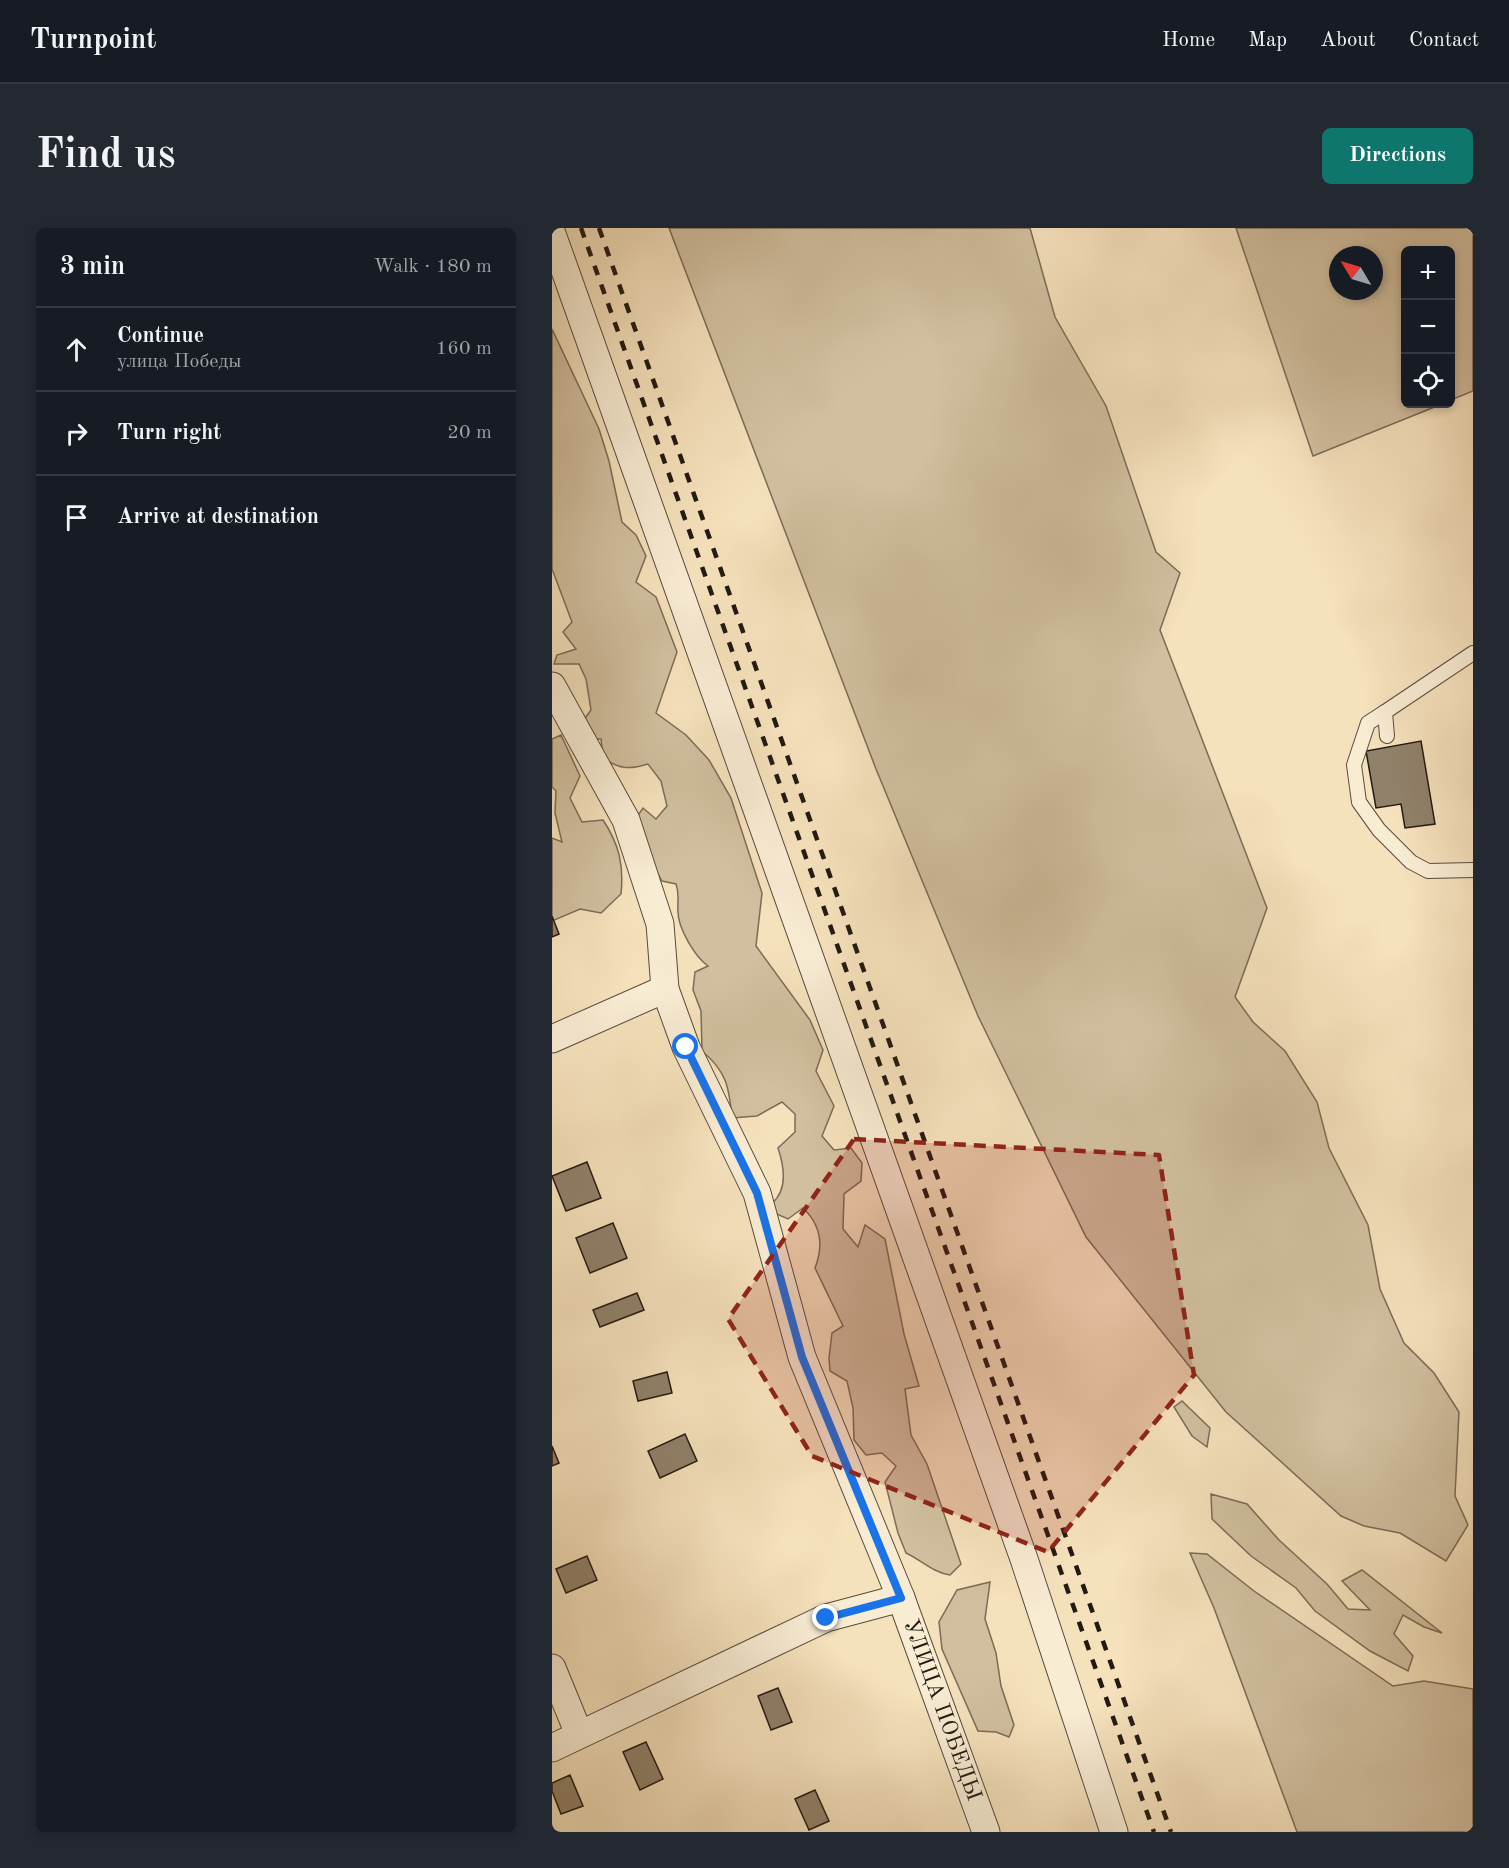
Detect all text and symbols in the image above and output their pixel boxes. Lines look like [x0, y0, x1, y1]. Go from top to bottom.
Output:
text: Turnpoint [30, 27, 157, 55]
text: Home [1162, 30, 1215, 51]
text: Map [1248, 30, 1287, 51]
text: About [1320, 30, 1376, 51]
text: Contact [1409, 30, 1479, 51]
button: Directions [1322, 128, 1473, 184]
text: Find us [36, 135, 175, 177]
north arrow [1329, 246, 1383, 300]
map controls [1401, 246, 1455, 408]
button: + [1401, 246, 1455, 300]
text: 3 min [60, 254, 125, 280]
text: Walk · 180 m [373, 257, 492, 277]
button: − [1401, 300, 1455, 354]
text: Continue [117, 325, 204, 347]
icon: ahead [60, 333, 93, 366]
text: 160 m [436, 339, 492, 359]
text: улица Победы [117, 352, 242, 372]
button: locate [1401, 354, 1455, 408]
icon: right [60, 417, 93, 450]
text: Turn right [117, 422, 221, 444]
text: 20 m [447, 423, 492, 443]
icon: arrive [60, 501, 93, 534]
text: Arrive at destination [117, 506, 319, 528]
route start [672, 1033, 698, 1059]
route end [812, 1604, 838, 1630]
street label: УЛИЦА ПОБЕДЫ [899, 1616, 985, 1804]

